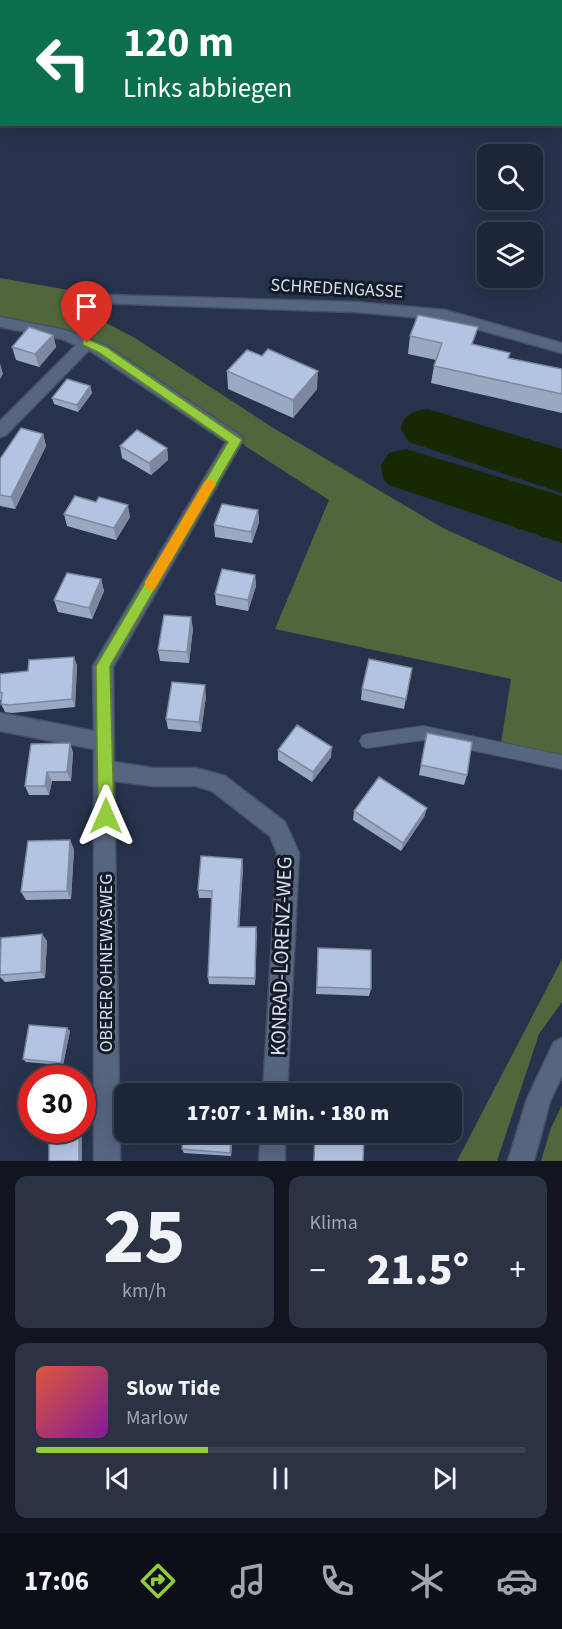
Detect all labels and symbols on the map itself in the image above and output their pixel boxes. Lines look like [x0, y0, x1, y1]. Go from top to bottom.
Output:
street label: SCHREDENGASSE [270, 273, 404, 304]
pin [61, 281, 112, 343]
position arrow [74, 784, 138, 848]
street label: KONRAD-LORENZ-WEG [263, 856, 299, 1056]
street label: OBERER OHNEWASWEG [94, 874, 119, 1052]
speed limit sign: 30 [18, 1065, 96, 1143]

